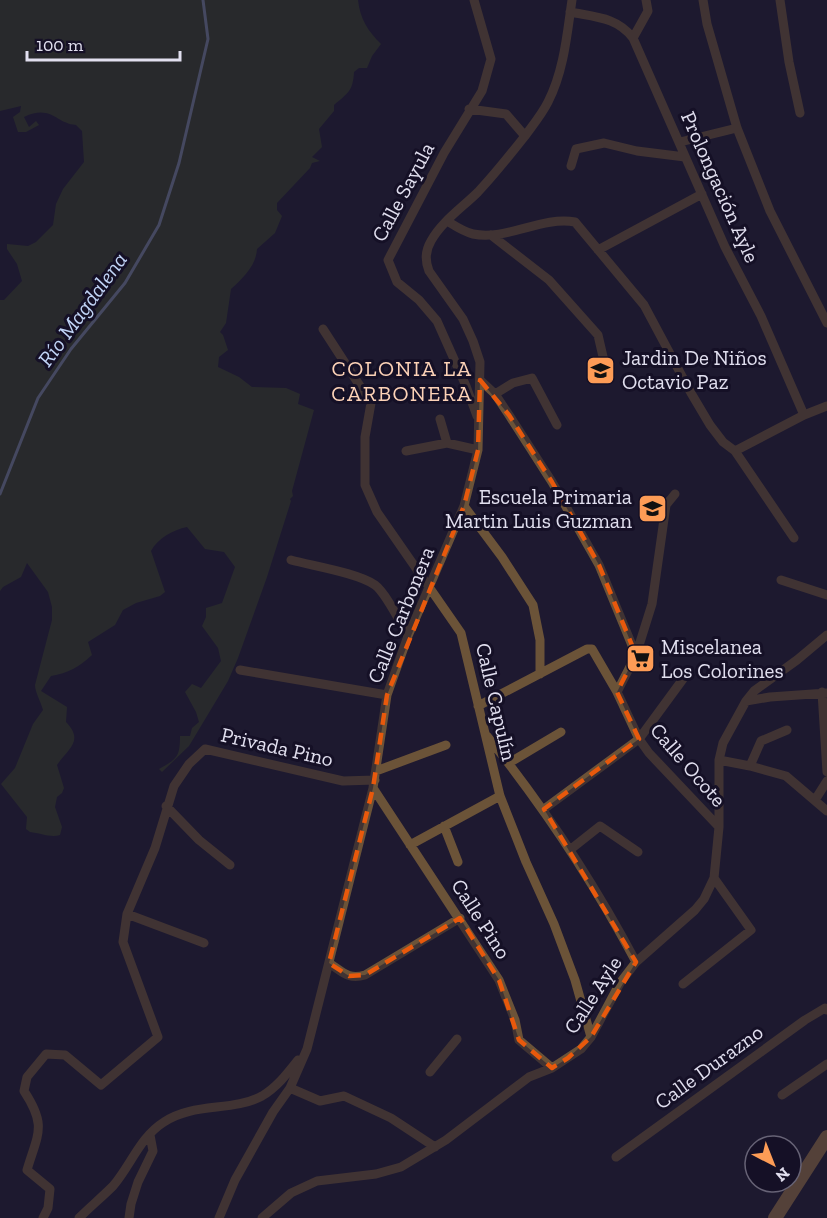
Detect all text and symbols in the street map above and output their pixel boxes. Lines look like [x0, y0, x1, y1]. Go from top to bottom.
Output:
scale bar [27, 24, 180, 62]
text: 100 m [36, 34, 84, 56]
street label: Prolongación Ayle [676, 107, 765, 266]
street label: Calle Sayula [366, 138, 439, 246]
water label: Río Magdalena [32, 247, 133, 372]
place label: Jardin De Niños Octavio Paz [622, 345, 767, 394]
school or university icon: Jardin De Niños Octavio Paz [585, 354, 617, 386]
district label: COLONIA LA CARBONERA [331, 355, 473, 407]
place label: Escuela Primaria Martin Luis Guzman [445, 484, 632, 533]
school or university icon: Escuela Primaria Martin Luis Guzman [637, 493, 669, 525]
street label: Calle Carbonera [362, 543, 439, 687]
place label: Miscelanea Los Colorines [661, 634, 784, 683]
street label: Calle Capulín [471, 641, 522, 763]
supermarket icon: Miscelanea Los Colorines [624, 643, 656, 675]
street label: Calle Ocote [645, 718, 732, 812]
street label: Privada Pino [219, 721, 336, 772]
street label: Calle Pino [446, 874, 516, 963]
street label: Calle Ayle [558, 951, 627, 1038]
street label: Calle Durazno [650, 1019, 768, 1114]
north arrow [743, 1134, 803, 1194]
text: N [772, 1164, 794, 1186]

